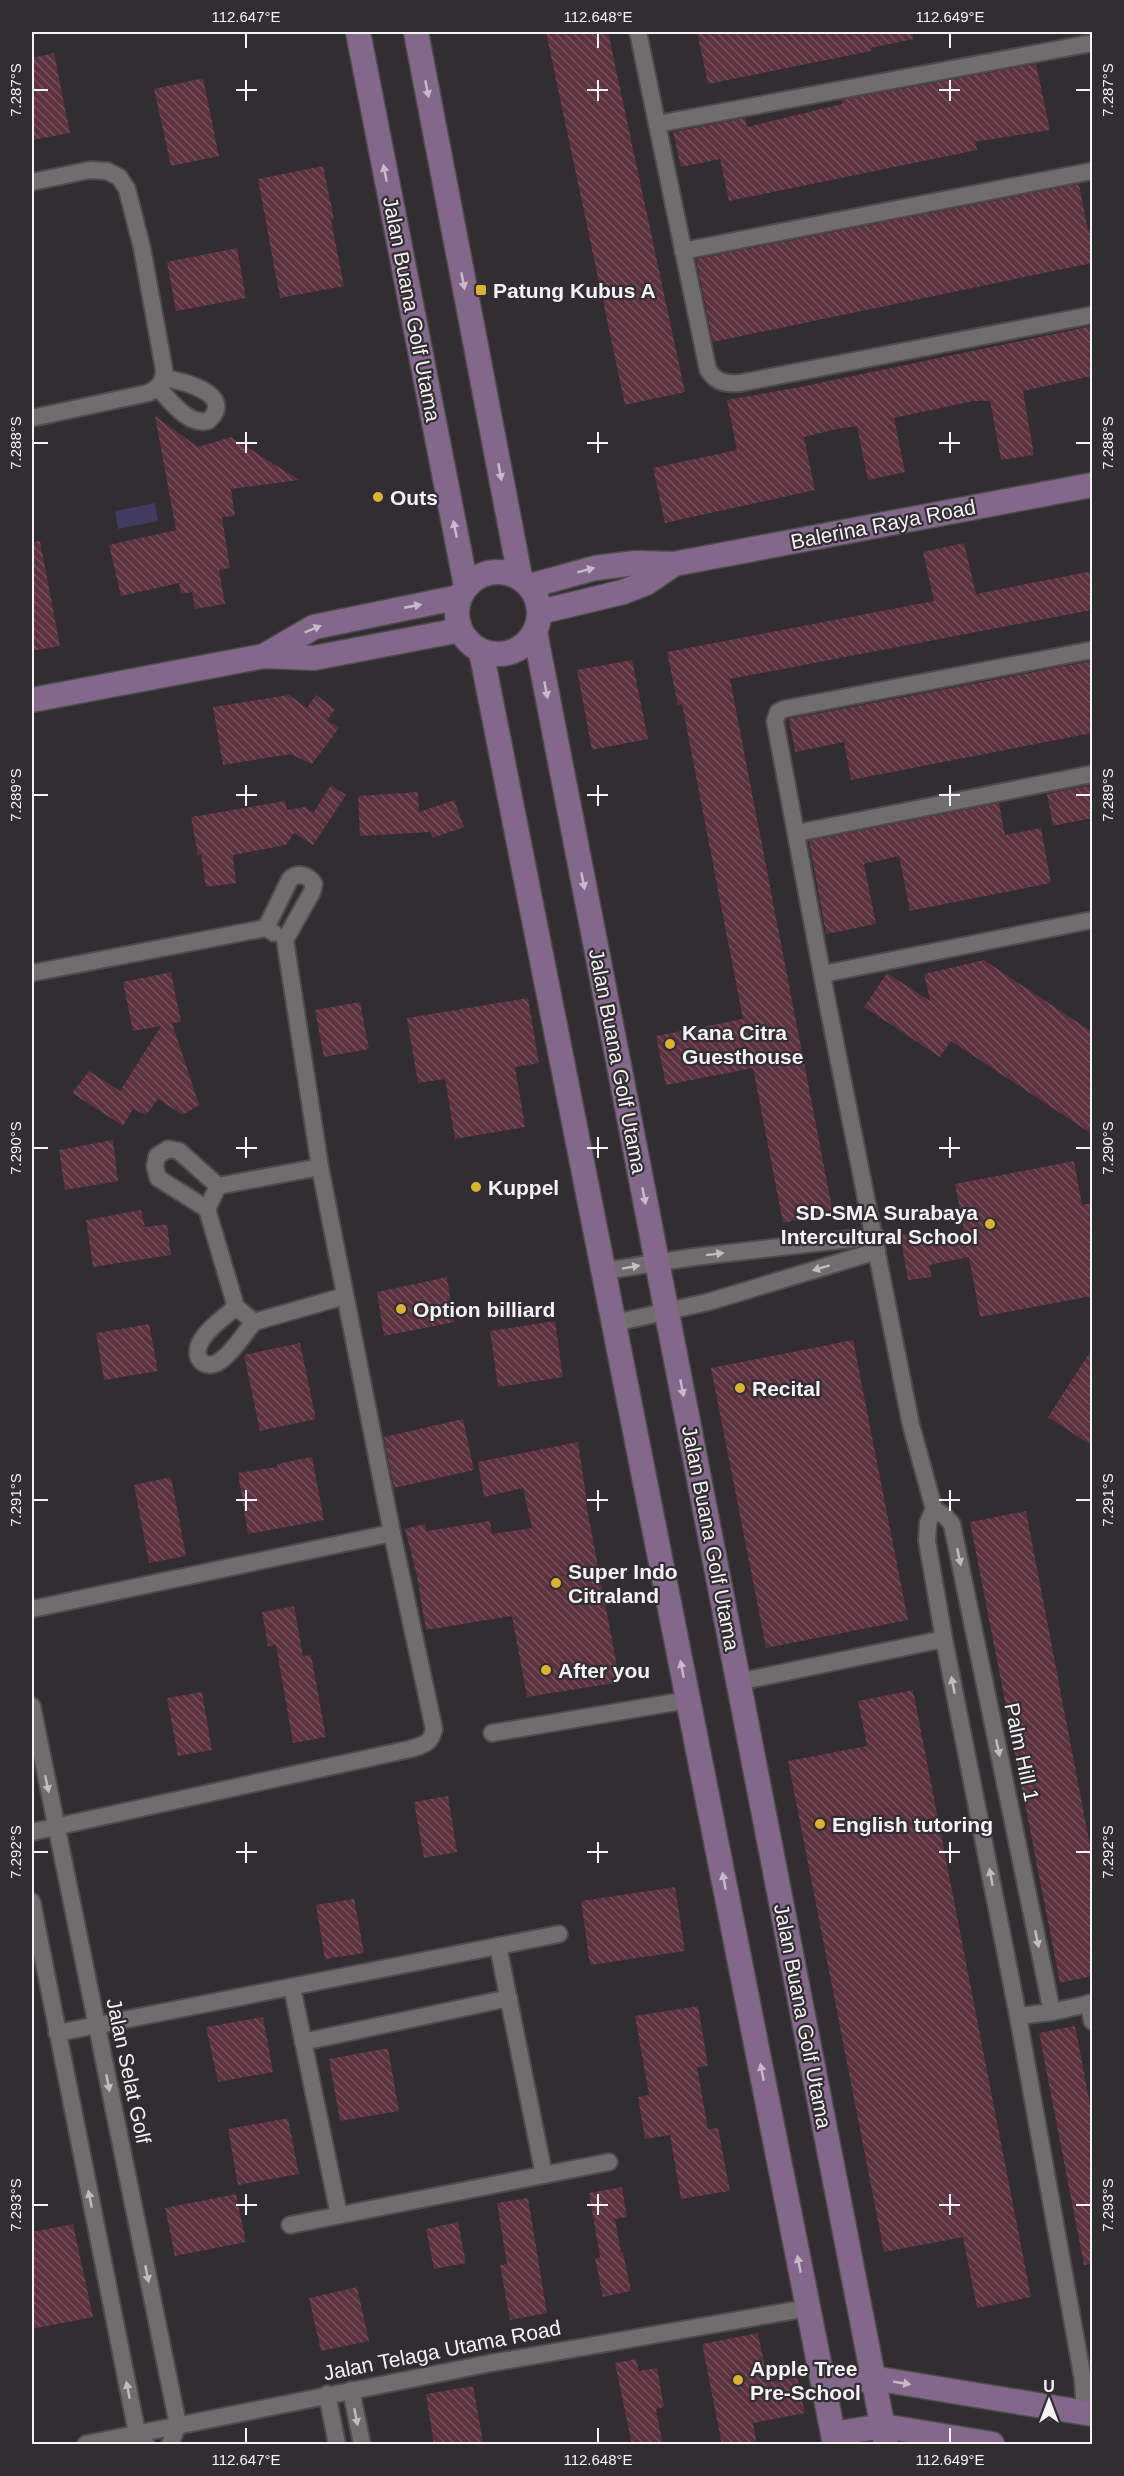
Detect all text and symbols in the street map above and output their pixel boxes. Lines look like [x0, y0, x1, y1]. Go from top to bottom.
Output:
text: 112.647°E [211, 8, 281, 25]
text: 112.648°E [563, 8, 633, 25]
text: 112.649°E [915, 8, 985, 25]
text: 7.287°S [7, 63, 24, 117]
text: 7.287°S [1099, 63, 1116, 117]
one-way arrow [423, 80, 432, 99]
one-way arrow [380, 163, 389, 182]
street label: Jalan Buana Golf Utama [379, 195, 445, 424]
one-way arrow [459, 271, 468, 290]
place label: Patung Kubus A [493, 279, 656, 302]
marker: Patung Kubus A [474, 283, 488, 297]
text: 7.288°S [7, 416, 24, 470]
text: 7.288°S [1099, 416, 1116, 470]
one-way arrow [496, 463, 505, 482]
place label: Outs [390, 486, 438, 509]
marker: Outs [371, 490, 385, 504]
street label: Balerina Raya Road [789, 495, 977, 553]
one-way arrow [450, 519, 459, 538]
one-way arrow [577, 565, 595, 574]
one-way arrow [404, 601, 423, 610]
one-way arrow [304, 624, 322, 634]
one-way arrow [542, 681, 551, 700]
text: 7.289°S [7, 768, 24, 822]
text: 7.289°S [1099, 768, 1116, 822]
one-way arrow [579, 872, 588, 891]
street label: Jalan Buana Golf Utama [585, 947, 651, 1176]
place label: Kana Citra Guesthouse [682, 1021, 803, 1068]
marker: Kana Citra Guesthouse [663, 1037, 677, 1051]
text: 7.290°S [7, 1121, 24, 1175]
text: 7.290°S [1099, 1121, 1116, 1175]
place label: Kuppel [488, 1176, 559, 1199]
marker: Kuppel [469, 1180, 483, 1194]
one-way arrow [640, 1187, 649, 1206]
place label: SD-SMA Surabaya Intercultural School [781, 1201, 978, 1248]
marker: SD-SMA Surabaya Intercultural School [983, 1217, 997, 1231]
one-way arrow [706, 1250, 725, 1259]
one-way arrow [621, 1262, 640, 1271]
one-way arrow [812, 1264, 830, 1273]
place label: Option billiard [413, 1298, 555, 1321]
marker: Option billiard [394, 1302, 408, 1316]
place label: Recital [752, 1377, 821, 1400]
one-way arrow [678, 1379, 687, 1398]
marker: Recital [733, 1381, 747, 1395]
street label: Jalan Buana Golf Utama [678, 1424, 744, 1653]
text: 7.291°S [7, 1473, 24, 1527]
text: 7.291°S [1099, 1473, 1116, 1527]
one-way arrow [955, 1548, 964, 1567]
place label: Super Indo Citraland [568, 1560, 678, 1607]
marker: Super Indo Citraland [549, 1576, 563, 1590]
place label: After you [558, 1659, 650, 1682]
one-way arrow [677, 1659, 686, 1678]
marker: After you [539, 1663, 553, 1677]
one-way arrow [948, 1675, 957, 1694]
street label: Palm Hill 1 [1000, 1701, 1044, 1803]
one-way arrow [994, 1739, 1003, 1758]
one-way arrow [43, 1775, 52, 1794]
place label: English tutoring [832, 1813, 993, 1836]
marker: English tutoring [813, 1817, 827, 1831]
text: 7.292°S [7, 1825, 24, 1879]
text: 7.292°S [1099, 1825, 1116, 1879]
one-way arrow [986, 1867, 995, 1886]
one-way arrow [719, 1871, 728, 1890]
street label: Jalan Buana Golf Utama [770, 1902, 836, 2131]
one-way arrow [1033, 1930, 1042, 1949]
street label: Jalan Selat Golf [102, 1996, 156, 2146]
one-way arrow [757, 2063, 766, 2082]
one-way arrow [104, 2074, 113, 2093]
text: 7.293°S [7, 2178, 24, 2232]
text: 7.293°S [1099, 2178, 1116, 2232]
one-way arrow [85, 2189, 94, 2208]
one-way arrow [794, 2254, 803, 2273]
one-way arrow [143, 2265, 152, 2284]
street label: Jalan Telaga Utama Road [321, 2316, 563, 2384]
place label: Apple Tree Pre-School [750, 2357, 861, 2404]
north arrow [1019, 2371, 1079, 2431]
marker: Apple Tree Pre-School [731, 2373, 745, 2387]
text: U [1043, 2378, 1055, 2395]
one-way arrow [893, 2379, 912, 2388]
one-way arrow [123, 2380, 132, 2399]
one-way arrow [352, 2408, 361, 2427]
text: 112.647°E [211, 2451, 281, 2468]
text: 112.648°E [563, 2451, 633, 2468]
text: 112.649°E [915, 2451, 985, 2468]

